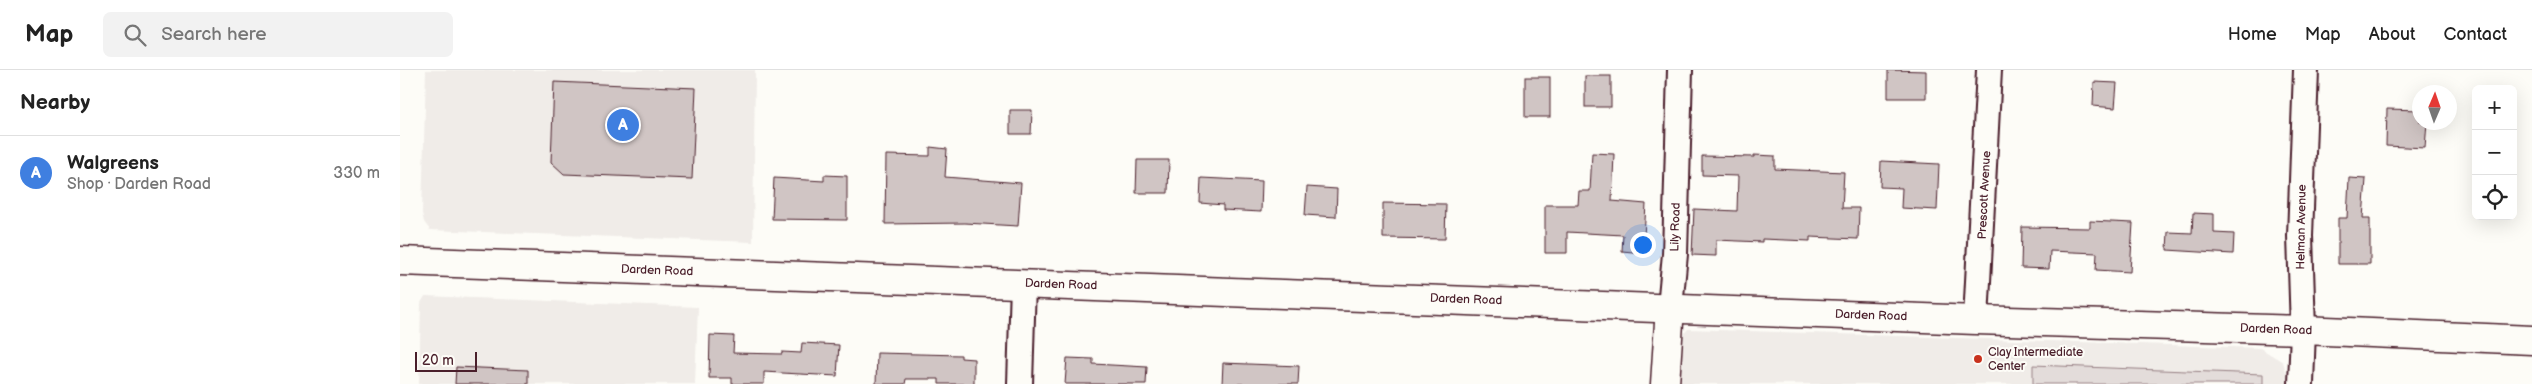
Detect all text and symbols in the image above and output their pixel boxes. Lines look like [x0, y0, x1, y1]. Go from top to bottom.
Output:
search box [103, 12, 453, 57]
text: Map [25, 20, 73, 49]
icon: search [121, 21, 149, 49]
text: Search here [161, 23, 267, 46]
text: Home [2228, 24, 2277, 45]
text: Map [2305, 24, 2341, 45]
text: About [2369, 24, 2416, 45]
text: Contact [2444, 24, 2507, 45]
north arrow [2412, 85, 2457, 130]
map controls [2472, 85, 2517, 220]
button: + [2472, 85, 2517, 130]
text: Nearby [20, 90, 90, 115]
pin: A [607, 106, 639, 144]
button: − [2472, 130, 2517, 175]
street label: Prescott Avenue [1975, 150, 1994, 240]
text: Walgreens [67, 152, 159, 175]
text: A [31, 164, 41, 183]
text: 330 m [333, 164, 380, 183]
text: Shop · Darden Road [67, 175, 211, 194]
button: locate [2472, 175, 2517, 220]
street label: Helman Avenue [2293, 184, 2310, 270]
street label: Lily Road [1667, 202, 1684, 252]
your location [1630, 232, 1656, 258]
street label: Darden Road [621, 262, 694, 279]
street label: Darden Road [1025, 276, 1098, 293]
street label: Darden Road [1430, 291, 1503, 308]
street label: Darden Road [1835, 307, 1908, 324]
street label: Darden Road [2240, 321, 2313, 338]
place label: Clay Intermediate Center [1988, 345, 2083, 374]
scale bar [415, 349, 478, 372]
text: 20 m [422, 352, 454, 369]
marker: Clay Intermediate Center [1972, 353, 1984, 365]

